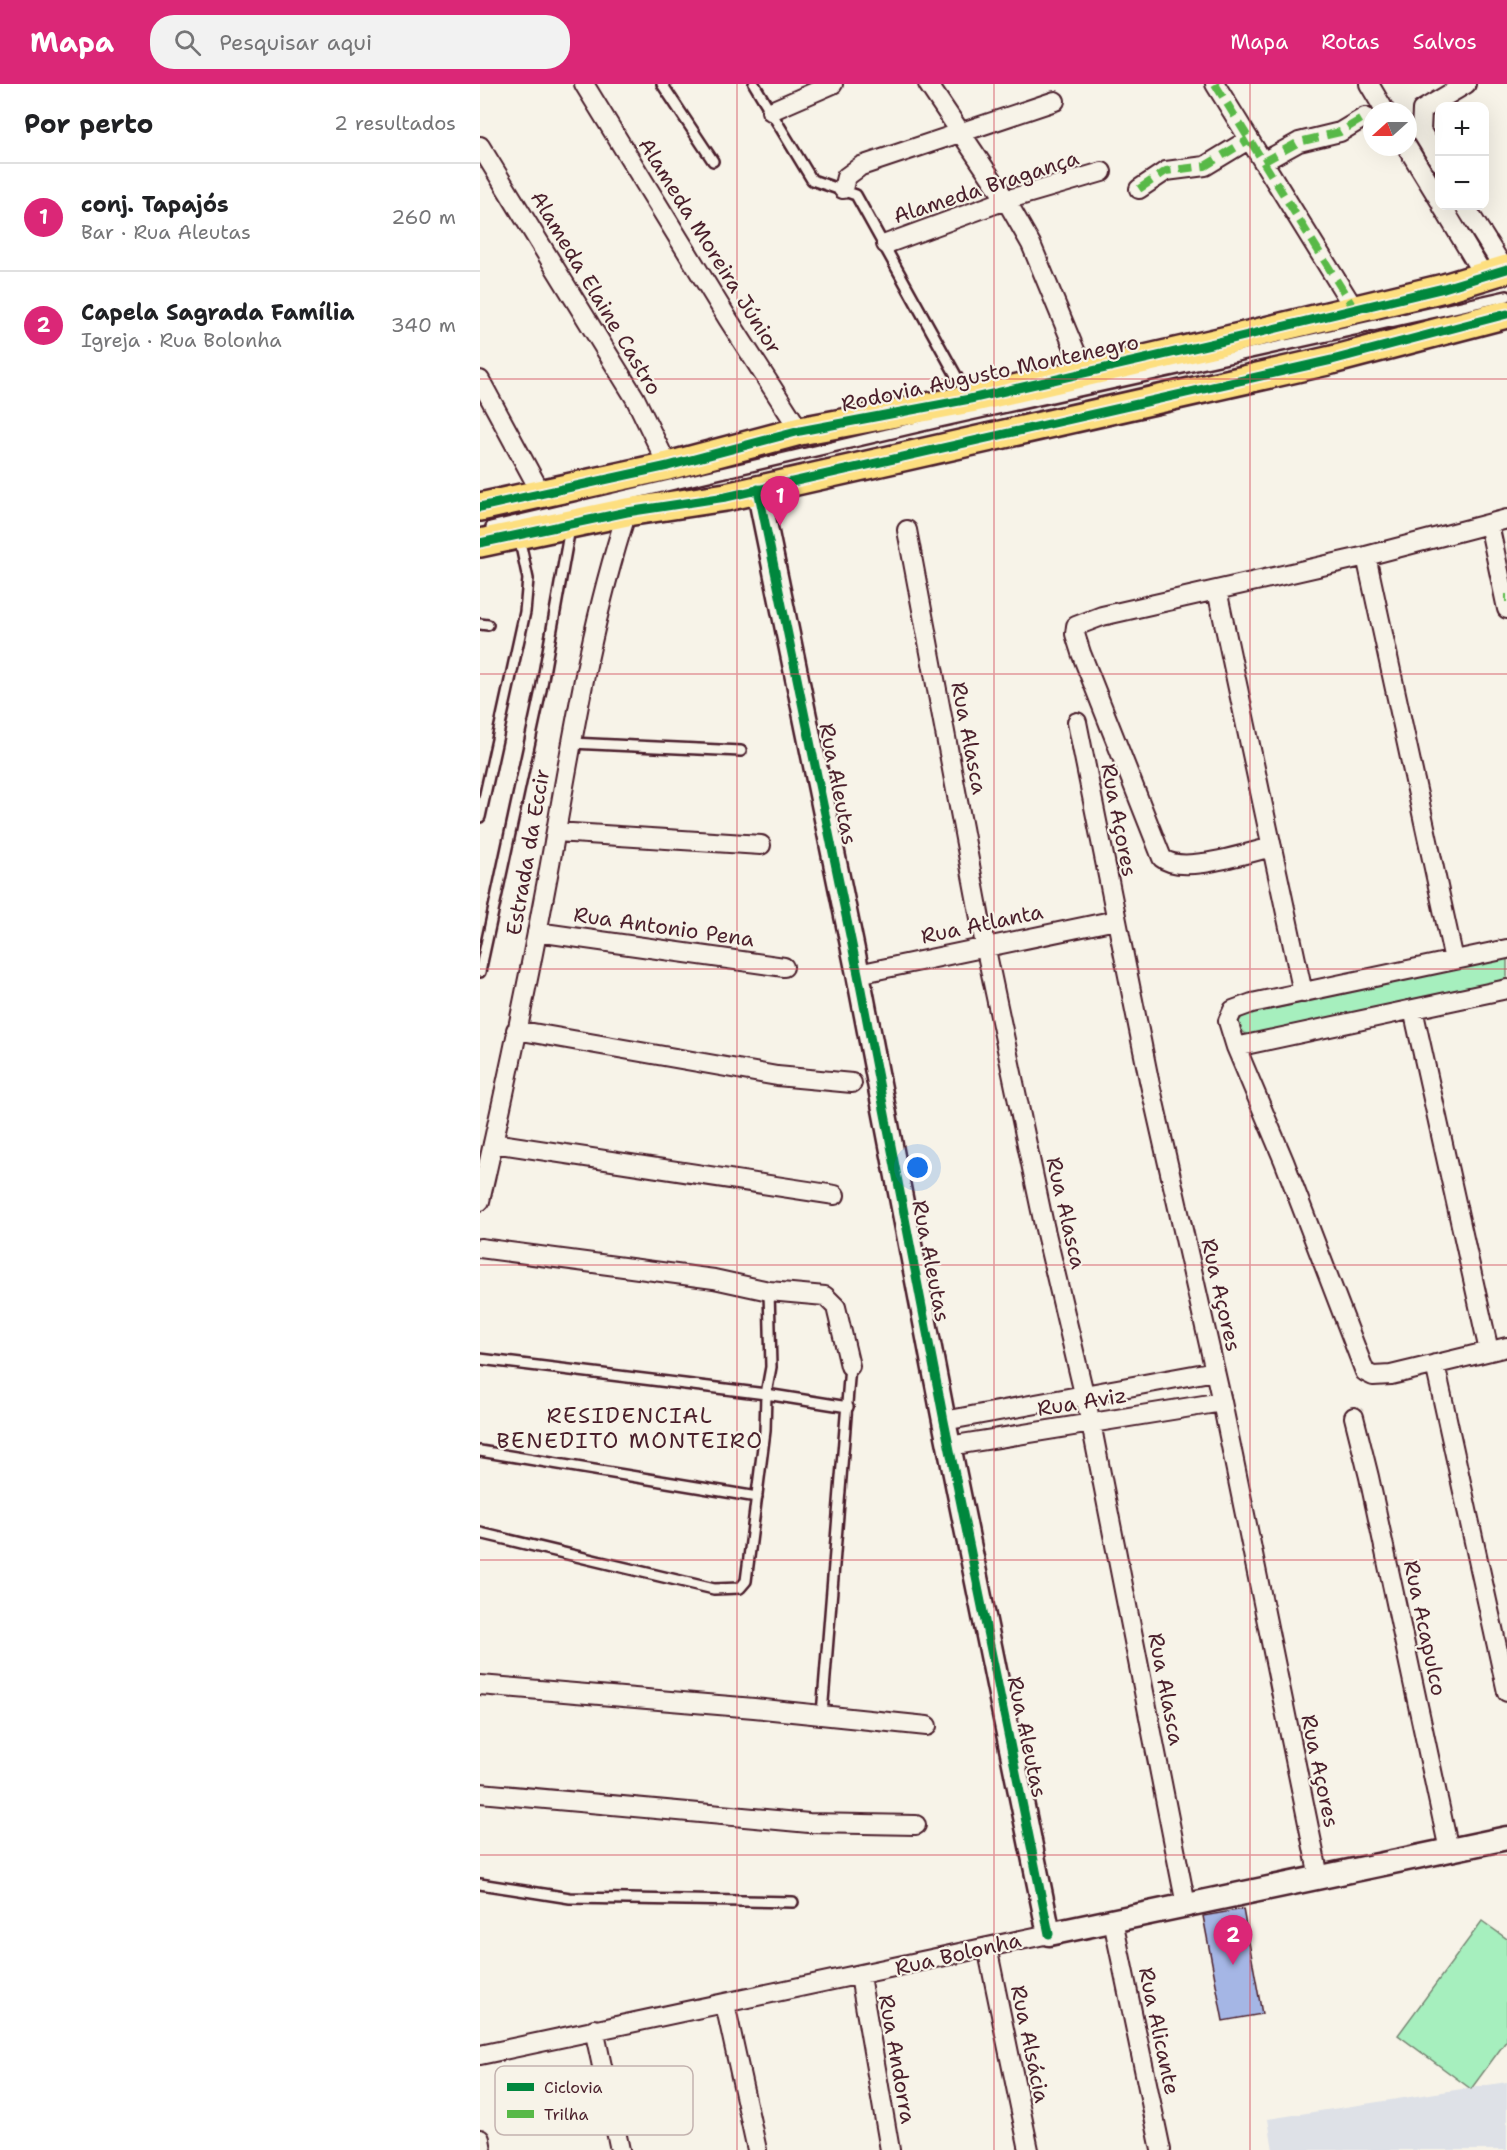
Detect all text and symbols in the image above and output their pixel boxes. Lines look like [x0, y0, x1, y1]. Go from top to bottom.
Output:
search box [150, 15, 570, 69]
text: Mapa [30, 23, 114, 61]
icon: search [171, 26, 204, 59]
text: Pesquisar aqui [219, 28, 372, 57]
text: Mapa [1230, 28, 1288, 56]
text: Rotas [1321, 28, 1380, 56]
text: Salvos [1413, 28, 1477, 56]
north arrow [1363, 102, 1417, 156]
map controls [1435, 102, 1489, 210]
button: + [1435, 102, 1489, 156]
text: Por perto [24, 106, 153, 141]
text: 2 resultados [334, 110, 456, 136]
street label: Alameda Moreira Júnior [632, 133, 788, 359]
street label: Alameda Bragança [890, 144, 1082, 230]
button: − [1435, 156, 1489, 210]
street label: Alameda Elaine Castro [524, 186, 668, 400]
text: conj. Tapajós [81, 190, 229, 219]
text: 1 [39, 204, 48, 230]
text: 260 m [391, 204, 456, 230]
text: Bar · Rua Aleutas [81, 219, 251, 245]
text: Capela Sagrada Família [81, 298, 354, 327]
text: 2 [37, 312, 51, 338]
text: 340 m [391, 312, 456, 338]
text: Igreja · Rua Bolonha [81, 327, 282, 353]
street label: Rodovia Augusto Montenegro [839, 328, 1141, 418]
pin: 1 [760, 476, 800, 526]
street label: Rua Alasca [944, 679, 994, 797]
street label: Rua Aleutas [812, 721, 864, 847]
street label: Rua Açores [1094, 761, 1144, 879]
street label: Estrada da Eccir [500, 767, 556, 937]
street label: Rua Atlanta [918, 897, 1046, 951]
street label: Rua Antonio Pena [572, 900, 756, 954]
your location [903, 1153, 932, 1182]
street label: Rua Alasca [1040, 1154, 1092, 1272]
street label: Rua Aleutas [905, 1198, 957, 1324]
street label: Rua Açores [1194, 1236, 1248, 1354]
street label: Rua Aviz [1035, 1381, 1129, 1423]
district label: RESIDENCIAL BENEDITO MONTEIRO [496, 1401, 764, 1455]
street label: Rua Acapulco [1397, 1558, 1453, 1698]
street label: Rua Alasca [1141, 1630, 1191, 1748]
street label: Rua Aleutas [1000, 1674, 1054, 1800]
street label: Rua Açores [1294, 1712, 1346, 1830]
pin: 2 [1214, 1916, 1252, 1965]
street label: Rua Bolonha [892, 1926, 1024, 1982]
street label: Rua Alicante [1132, 1965, 1186, 2097]
street label: Rua Alsácia [1004, 1983, 1056, 2105]
street label: Rua Andorra [872, 1992, 922, 2126]
legend [495, 2066, 693, 2135]
text: Ciclovia [544, 2077, 603, 2098]
text: Trilha [544, 2104, 588, 2125]

